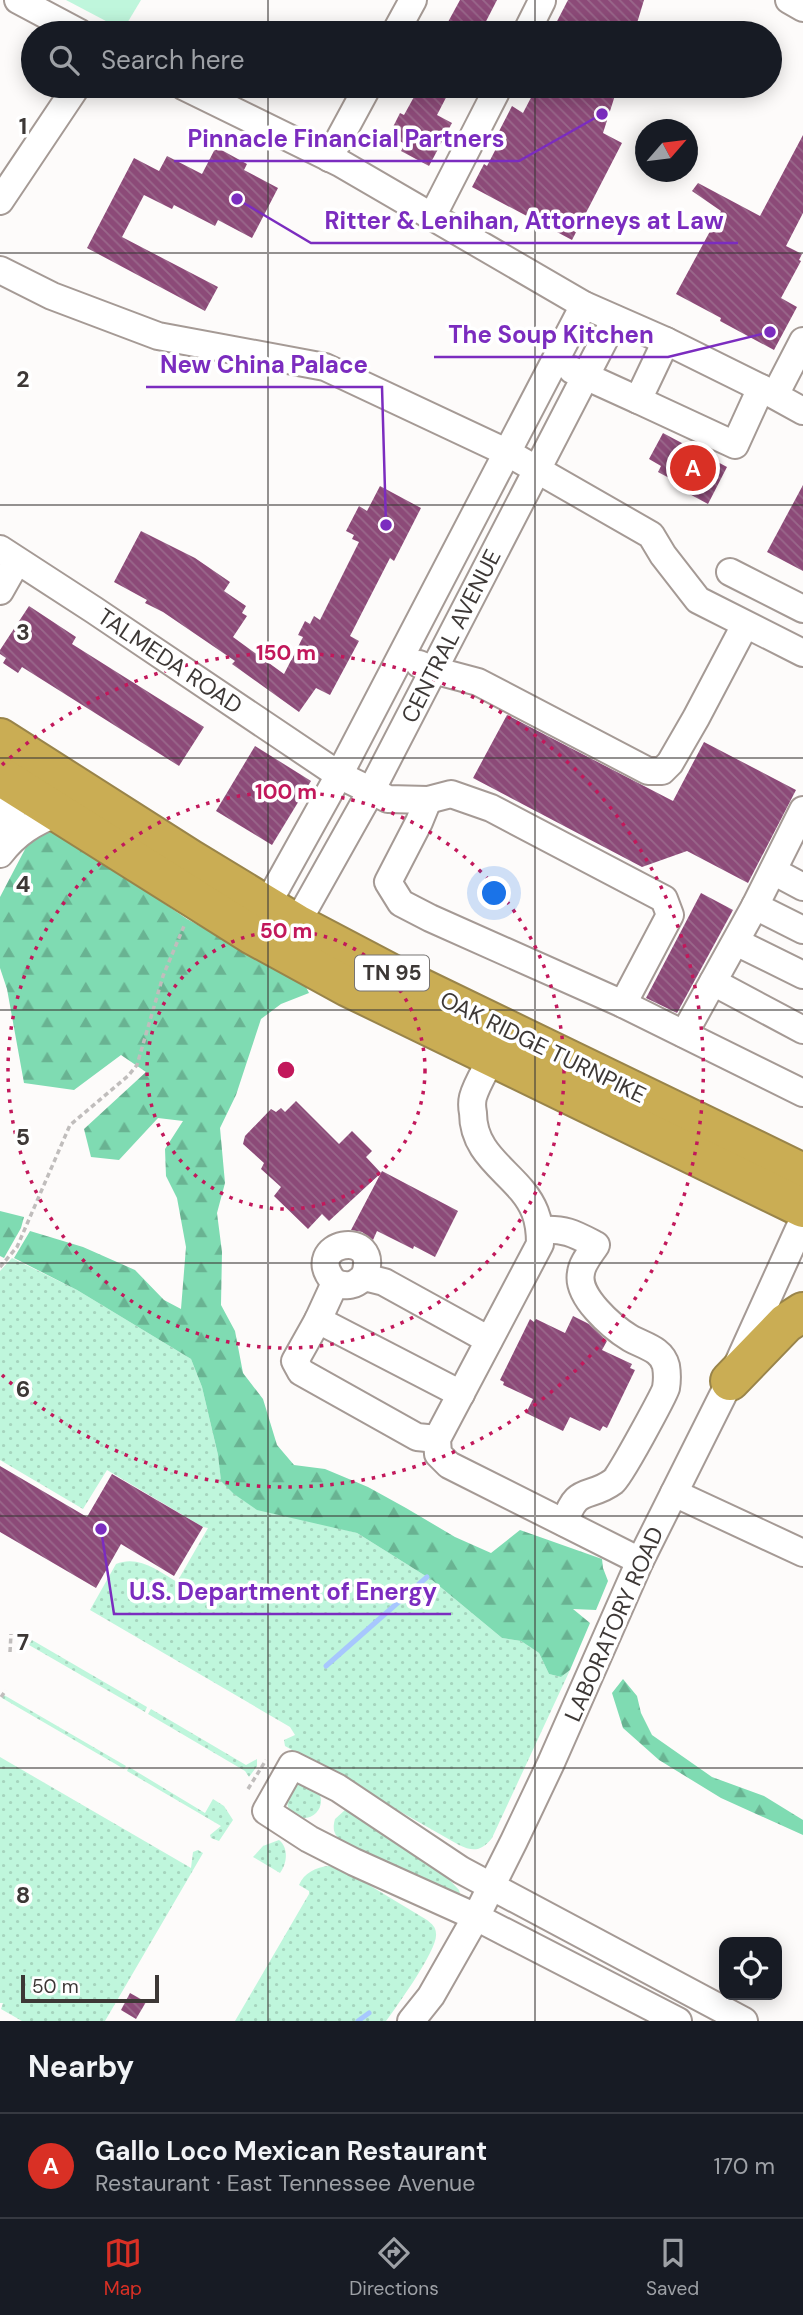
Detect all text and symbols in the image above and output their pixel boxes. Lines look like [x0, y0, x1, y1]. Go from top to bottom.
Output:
search box [21, 21, 782, 98]
icon: search [45, 41, 83, 79]
text: Search here [101, 43, 244, 77]
text: 1 [19, 111, 27, 141]
callout: Pinnacle Financial Partners [174, 116, 519, 161]
north arrow [635, 119, 698, 182]
text: Pinnacle Financial Partners [188, 123, 504, 154]
callout: Ritter & Lenihan, Attorneys at Law [311, 198, 738, 243]
text: Ritter & Lenihan, Attorneys at Law [324, 205, 724, 236]
callout: The Soup Kitchen [434, 312, 668, 357]
text: The Soup Kitchen [448, 319, 654, 350]
callout: New China Palace [146, 342, 382, 387]
text: New China Palace [160, 349, 368, 380]
text: 2 [16, 364, 30, 394]
pin: A [670, 442, 716, 494]
street label: CENTRAL AVENUE [394, 544, 508, 728]
street label: TALMEDA ROAD [92, 602, 248, 720]
text: 3 [16, 617, 30, 647]
text: 150 m [256, 639, 316, 667]
text: 100 m [255, 778, 317, 806]
text: 4 [16, 869, 31, 899]
your location [477, 876, 511, 910]
text: 50 m [260, 917, 312, 945]
road number: TN 95 [355, 956, 429, 990]
street label: OAK RIDGE TURNPIKE [435, 984, 651, 1110]
centre of rings [274, 1058, 298, 1082]
text: 5 [16, 1122, 30, 1152]
text: 6 [16, 1374, 30, 1404]
street label: LABORATORY ROAD [558, 1522, 670, 1726]
callout: U.S. Department of Energy [114, 1569, 451, 1614]
text: U.S. Department of Energy [129, 1576, 438, 1607]
text: 7 [17, 1627, 29, 1657]
text: 8 [16, 1880, 30, 1910]
map controls [719, 1937, 782, 2000]
button: locate [719, 1937, 782, 2000]
scale bar [21, 1972, 159, 2004]
text: 50 m [32, 1974, 79, 1999]
text: Nearby [28, 2047, 134, 2086]
text: Gallo Loco Mexican Restaurant [95, 2134, 487, 2168]
text: A [43, 2151, 59, 2181]
text: 170 m [714, 2151, 775, 2181]
text: Restaurant · East Tennessee Avenue [95, 2168, 475, 2198]
tab: Map [104, 2234, 142, 2301]
tab: Directions [349, 2234, 439, 2301]
tab: Saved [646, 2234, 699, 2301]

